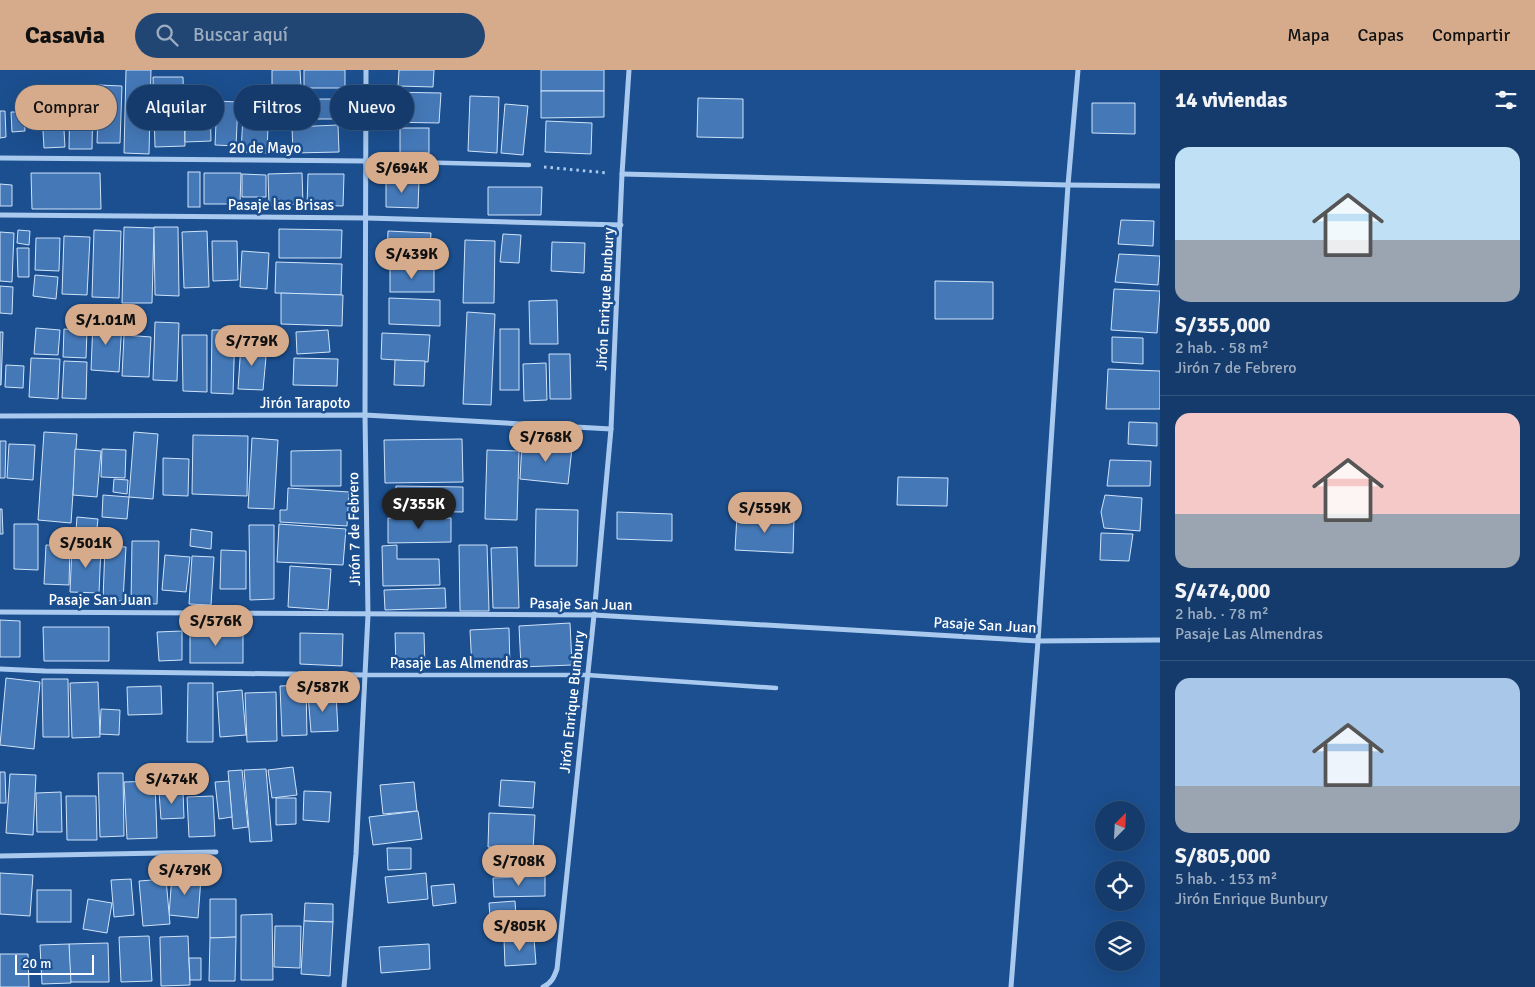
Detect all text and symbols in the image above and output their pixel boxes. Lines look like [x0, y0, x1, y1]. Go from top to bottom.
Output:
search box [135, 13, 485, 58]
text: Casavia [25, 20, 105, 50]
icon: search [153, 21, 181, 49]
text: Buscar aquí [193, 23, 288, 47]
text: Mapa [1287, 24, 1330, 46]
text: Capas [1358, 24, 1404, 46]
text: Compartir [1432, 24, 1510, 46]
chip: Comprar [15, 85, 117, 130]
chip: Alquilar [127, 85, 224, 130]
chip: Filtros [234, 85, 320, 130]
chip: Nuevo [330, 85, 414, 130]
icon: filters [1492, 86, 1520, 114]
text: 14 viviendas [1175, 87, 1287, 113]
street label: 20 de Mayo [229, 139, 301, 157]
pin: S/694K [361, 152, 443, 194]
text: S/694K [376, 158, 428, 178]
icon: home [1303, 180, 1393, 270]
street label: Pasaje las Brisas [228, 196, 335, 214]
street label: Jirón Enrique Bunbury [592, 227, 618, 371]
pin: S/439K [371, 238, 453, 280]
text: S/439K [386, 244, 438, 264]
pin: S/1.01M [60, 304, 152, 346]
text: S/1.01M [76, 310, 136, 330]
text: S/355,000 [1175, 312, 1270, 338]
pin: S/779K [211, 324, 293, 367]
text: S/779K [226, 331, 278, 351]
text: 2 hab. · 58 m² [1175, 338, 1269, 358]
text: Jirón 7 de Febrero [1175, 358, 1297, 378]
street label: Jirón Tarapoto [260, 394, 351, 412]
pin: S/768K [505, 420, 587, 463]
text: S/768K [520, 427, 572, 447]
icon: home [1303, 445, 1393, 535]
street label: Jirón 7 de Febrero [344, 472, 364, 586]
pin: S/355K [378, 488, 460, 530]
pin: S/559K [724, 492, 806, 534]
text: S/355K [393, 494, 445, 514]
text: S/559K [739, 498, 791, 518]
pin: S/501K [45, 526, 127, 569]
text: S/501K [60, 533, 112, 553]
text: S/474,000 [1175, 578, 1270, 604]
street label: Pasaje San Juan [48, 591, 152, 609]
street label: Pasaje San Juan [529, 594, 633, 614]
pin: S/576K [175, 604, 257, 647]
text: 2 hab. · 78 m² [1175, 604, 1269, 624]
text: S/576K [190, 611, 242, 631]
street label: Pasaje San Juan [933, 613, 1037, 637]
text: Pasaje Las Almendras [1175, 624, 1323, 644]
street label: Jirón Enrique Bunbury [556, 630, 588, 774]
street label: Pasaje Las Almendras [390, 654, 529, 672]
pin: S/587K [282, 670, 364, 713]
text: S/587K [297, 677, 349, 697]
icon: home [1303, 710, 1393, 800]
pin: S/474K [131, 762, 213, 805]
text: S/474K [146, 769, 198, 789]
north arrow [1095, 801, 1145, 851]
map controls [1095, 801, 1145, 971]
text: S/805,000 [1175, 843, 1270, 869]
pin: S/708K [478, 844, 560, 887]
text: S/708K [493, 851, 545, 871]
pin: S/479K [144, 854, 226, 896]
text: S/479K [159, 860, 211, 880]
button: locate [1095, 861, 1145, 911]
text: 5 hab. · 153 m² [1175, 869, 1277, 889]
text: Jirón Enrique Bunbury [1175, 889, 1328, 909]
pin: S/805K [479, 910, 561, 952]
text: S/805K [494, 916, 546, 936]
button: layers [1095, 921, 1145, 971]
scale bar [15, 952, 94, 975]
text: 20 m [22, 955, 51, 972]

